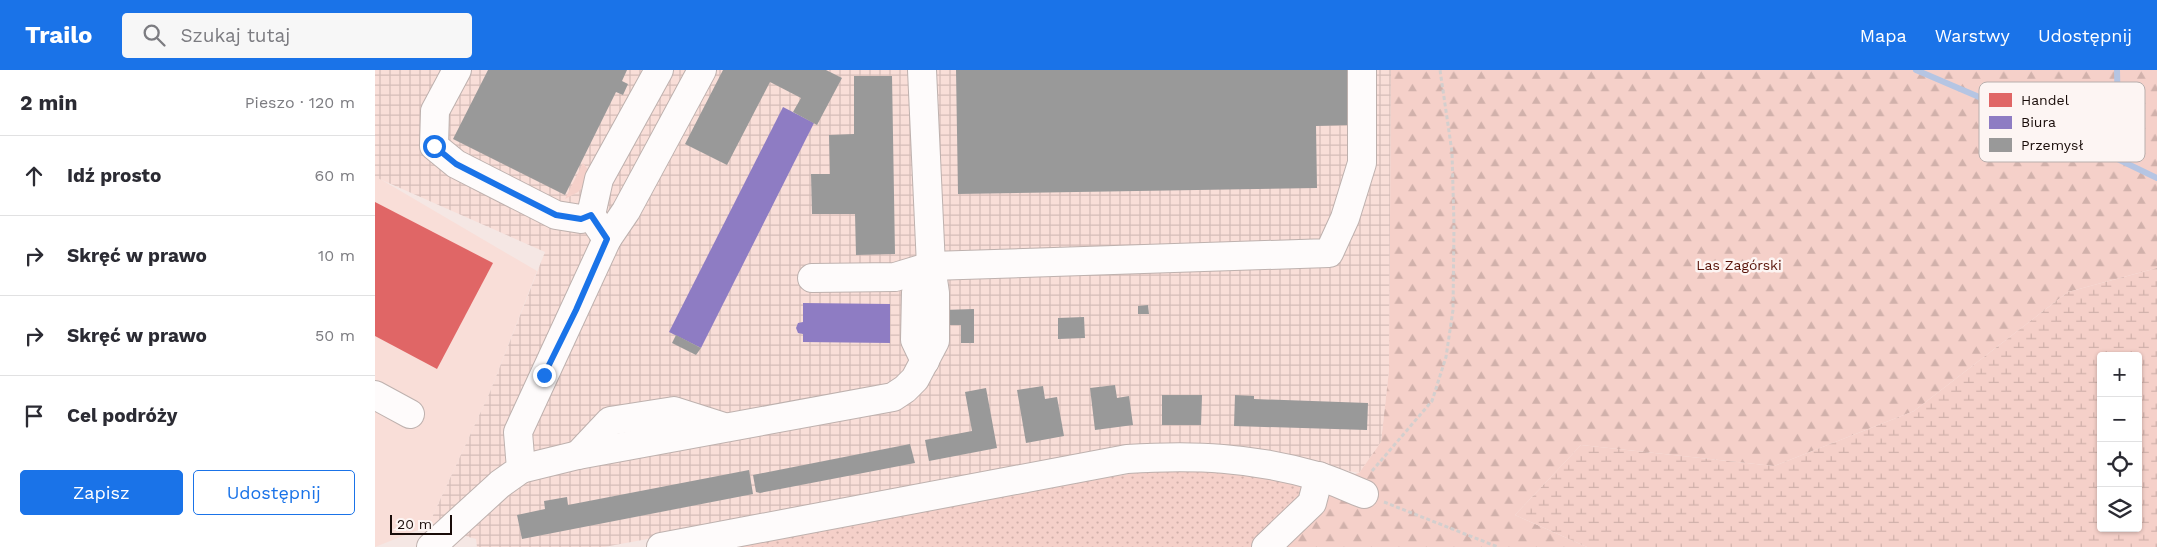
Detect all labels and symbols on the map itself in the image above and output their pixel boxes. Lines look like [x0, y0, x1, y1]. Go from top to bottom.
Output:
legend [1979, 82, 2145, 162]
text: Handel [2021, 92, 2070, 108]
text: Biura [2021, 114, 2056, 130]
route start [423, 135, 446, 158]
text: Przemysł [2021, 137, 2083, 153]
park label: Las Zagórski [1696, 257, 1782, 273]
route end [533, 364, 556, 387]
scale bar [390, 512, 453, 535]

